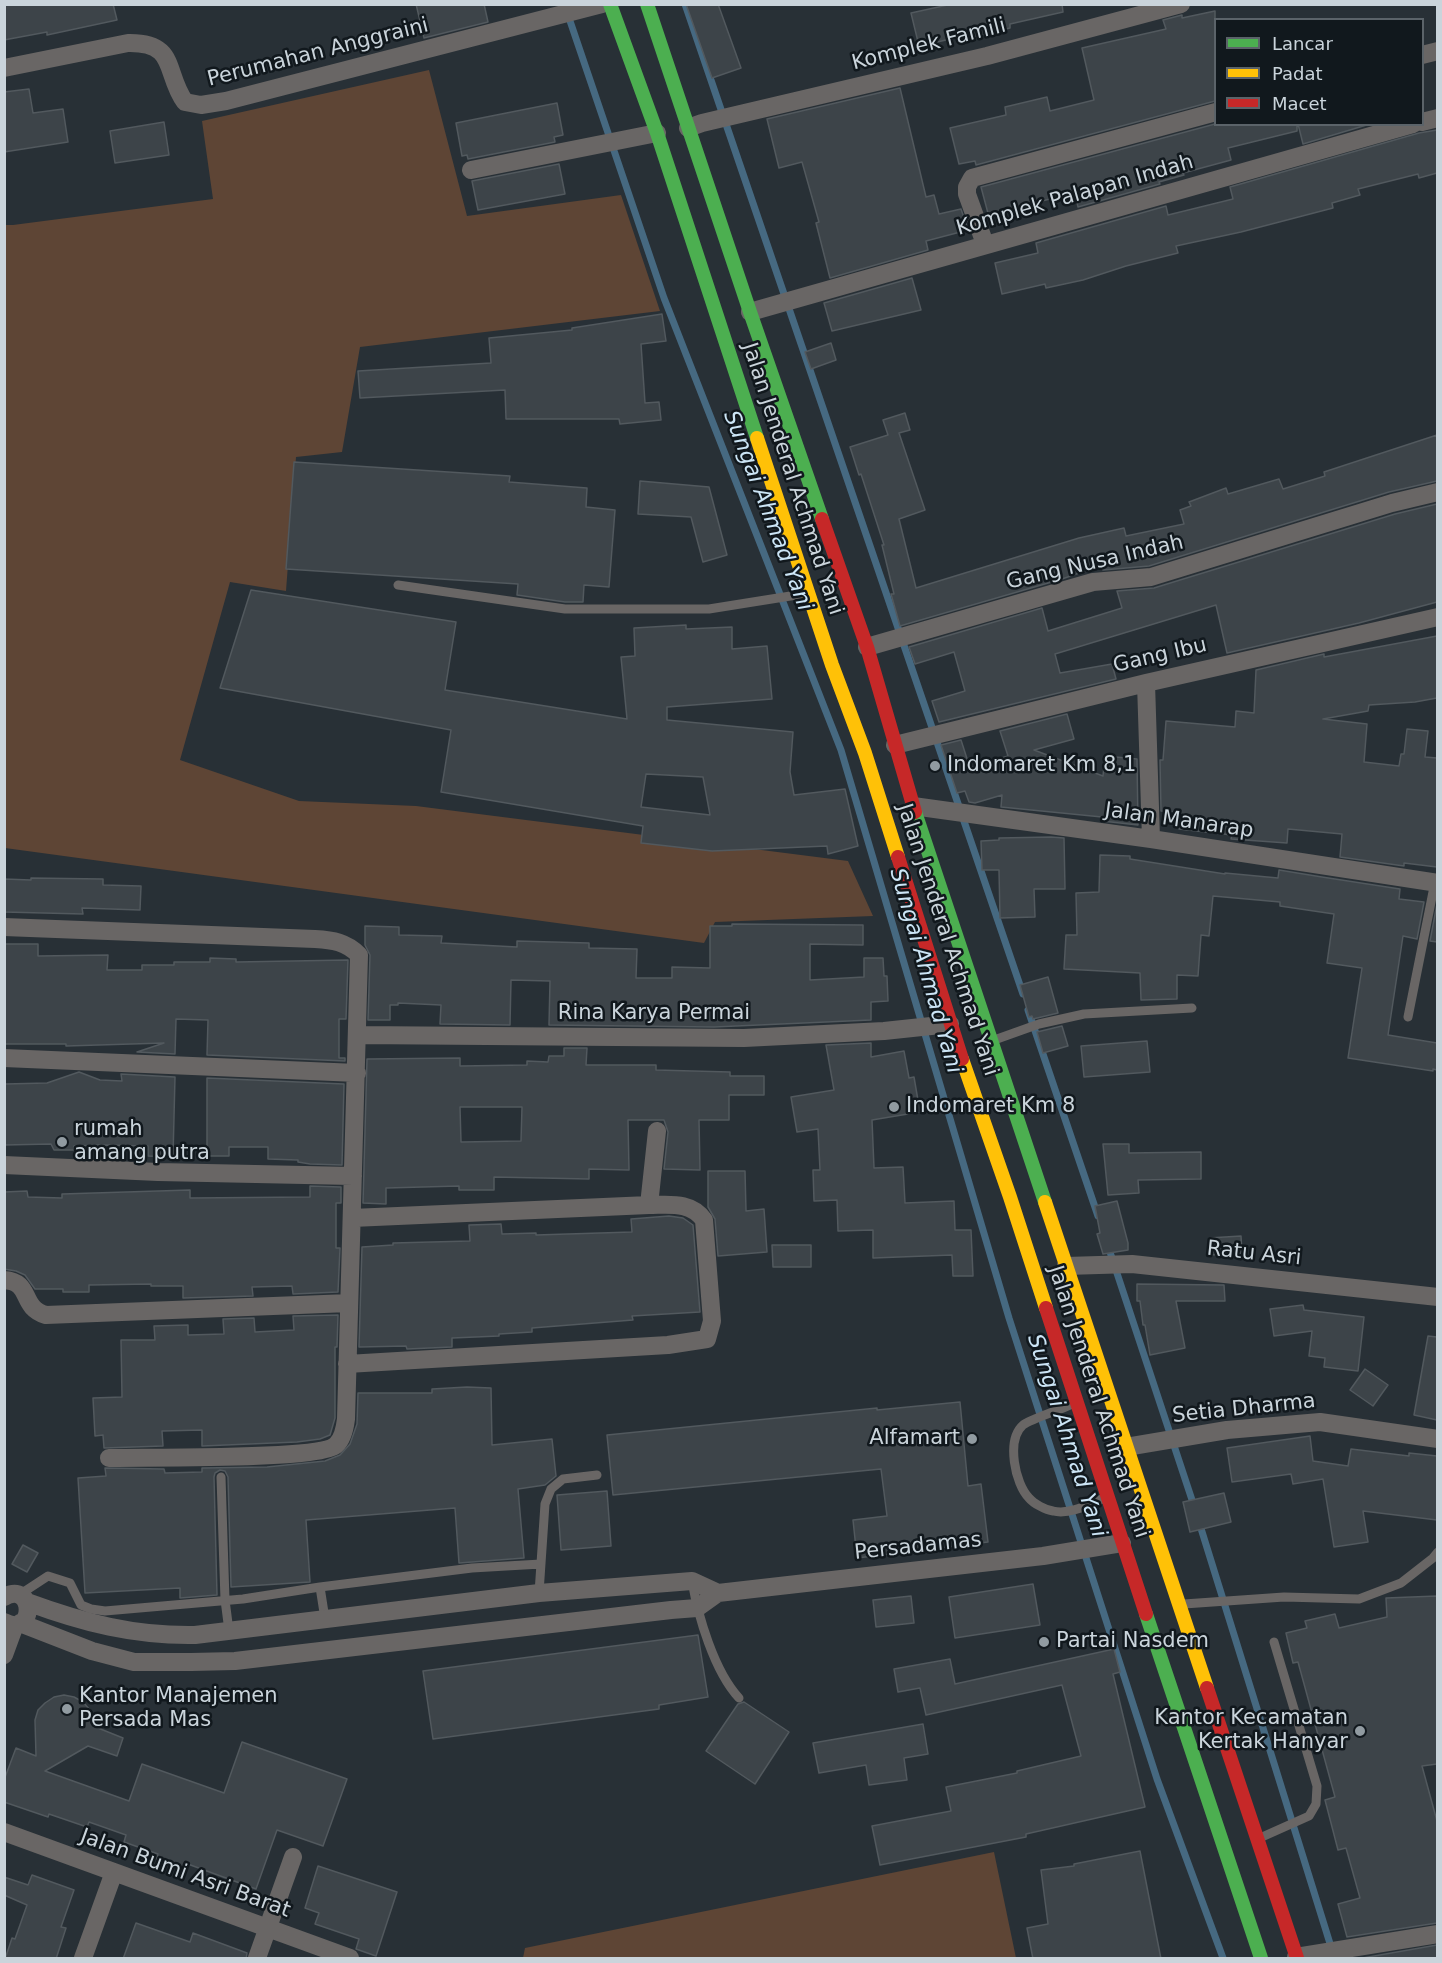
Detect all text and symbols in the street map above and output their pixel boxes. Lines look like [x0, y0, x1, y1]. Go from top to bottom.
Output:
street label: Perumahan Anggraini [205, 13, 431, 93]
street label: Komplek Famili [849, 14, 1009, 76]
legend [1214, 18, 1424, 126]
text: Lancar [1272, 33, 1333, 54]
text: Padat [1272, 63, 1323, 84]
text: Macet [1272, 93, 1327, 114]
street label: Komplek Palapan Indah [954, 150, 1196, 242]
street label: Jalan Jenderal Achmad Yani [736, 340, 848, 618]
water label: Sungai Ahmad Yani [717, 407, 817, 615]
street label: Gang Nusa Indah [1004, 530, 1186, 596]
street label: Gang Ibu [1111, 633, 1209, 679]
place label: Indomaret Km 8,1 [947, 753, 1136, 779]
marker: Indomaret Km 8,1 [928, 759, 942, 773]
street label: Jalan Manarap [1103, 798, 1255, 844]
street label: Jalan Jenderal Achmad Yani [891, 801, 1003, 1079]
water label: Sungai Ahmad Yani [883, 865, 967, 1077]
street label: Rina Karya Permai [558, 1001, 750, 1027]
place label: Indomaret Km 8 [906, 1094, 1075, 1120]
marker: Indomaret Km 8 [887, 1100, 901, 1114]
place label: rumah amang putra [74, 1117, 210, 1167]
marker: rumah amang putra [55, 1135, 69, 1149]
street label: Ratu Asri [1205, 1237, 1303, 1271]
street label: Jalan Jenderal Achmad Yani [1042, 1263, 1154, 1541]
water label: Sungai Ahmad Yani [1021, 1331, 1111, 1541]
street label: Setia Dharma [1171, 1389, 1317, 1429]
place label: Alfamart [869, 1426, 960, 1452]
marker: Alfamart [965, 1432, 979, 1446]
street label: Persadamas [853, 1528, 983, 1566]
place label: Partai Nasdem [1056, 1629, 1209, 1655]
marker: Partai Nasdem [1037, 1635, 1051, 1649]
place label: Kantor Manajemen Persada Mas [79, 1684, 278, 1734]
marker: Kantor Manajemen Persada Mas [60, 1702, 74, 1716]
place label: Kantor Kecamatan Kertak Hanyar [1154, 1706, 1348, 1756]
marker: Kantor Kecamatan Kertak Hanyar [1353, 1724, 1367, 1738]
street label: Jalan Bumi Asri Barat [76, 1824, 294, 1924]

